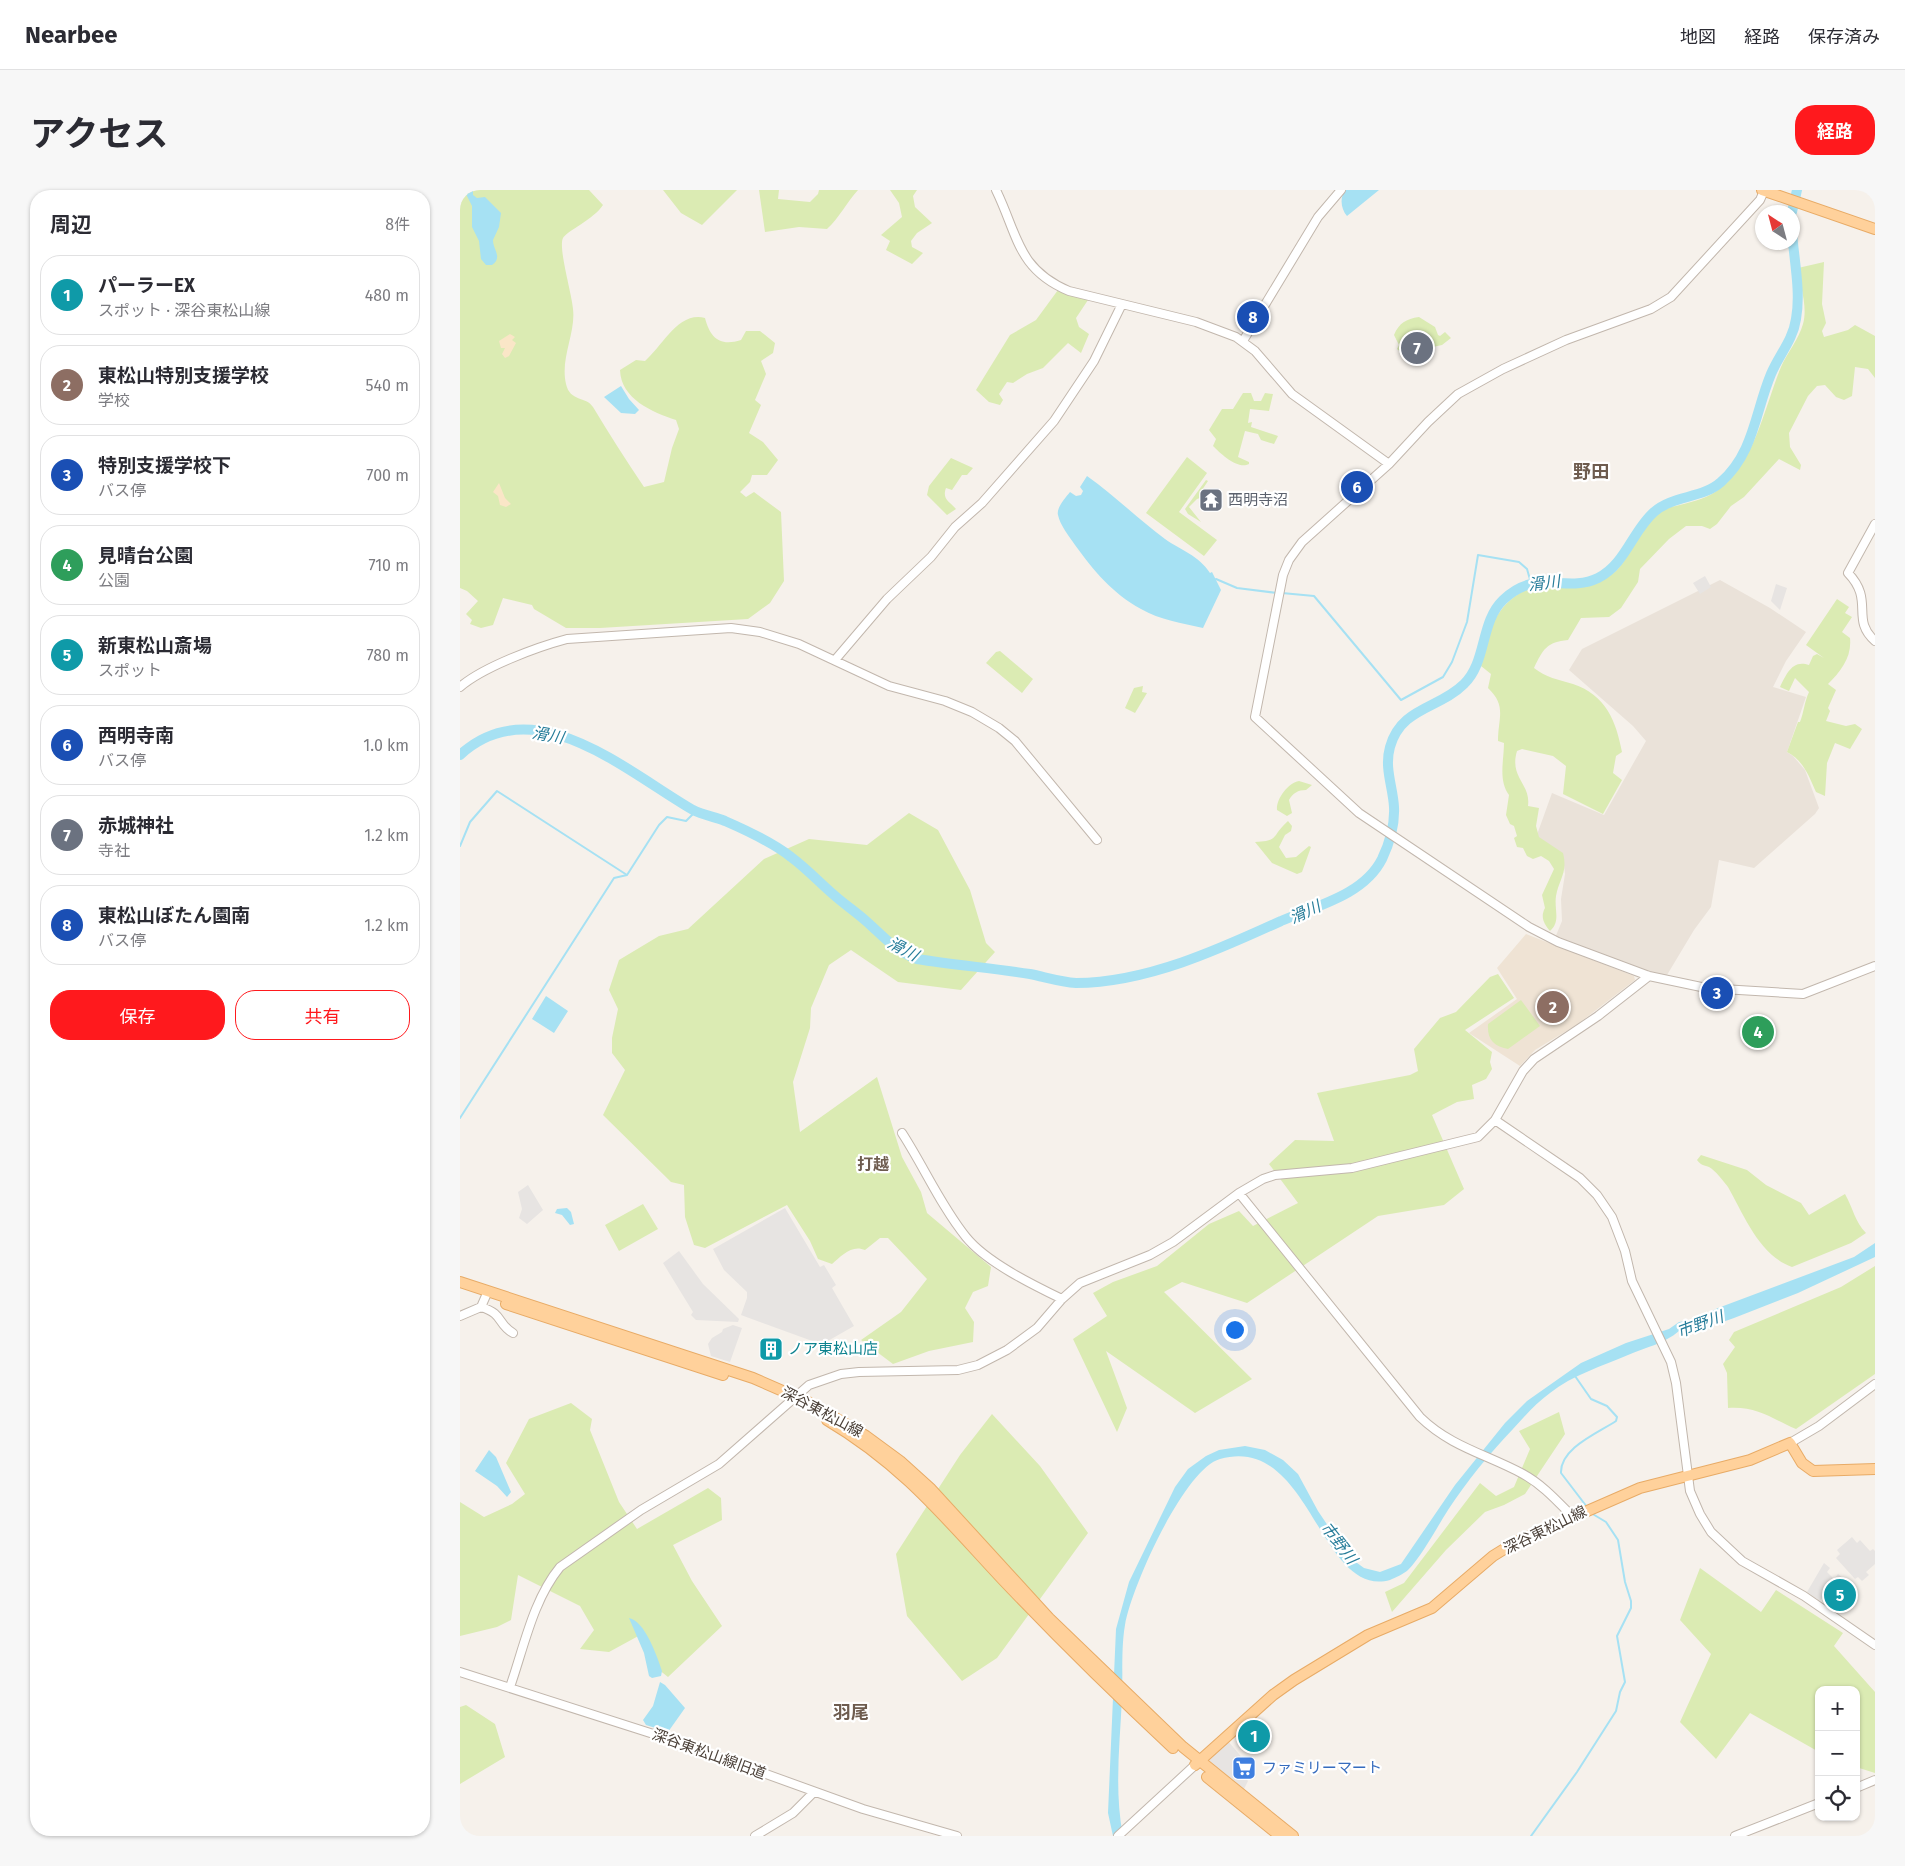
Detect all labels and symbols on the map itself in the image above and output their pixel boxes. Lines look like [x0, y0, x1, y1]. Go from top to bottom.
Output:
north arrow [1755, 205, 1800, 250]
pin: 8 [1237, 298, 1269, 336]
pin: 7 [1401, 329, 1433, 367]
district label: 野田 [1573, 461, 1609, 483]
pin: 6 [1341, 468, 1373, 506]
temple icon: 西明寺沼 [1198, 487, 1224, 513]
place label: 西明寺沼 [1228, 491, 1288, 509]
water label: 滑川 [1527, 571, 1563, 594]
water label: 滑川 [531, 723, 567, 747]
water label: 滑川 [1286, 896, 1325, 927]
water label: 滑川 [884, 933, 923, 966]
pin: 3 [1701, 974, 1733, 1012]
pin: 2 [1537, 988, 1569, 1026]
pin: 4 [1742, 1013, 1774, 1051]
district label: 打越 [857, 1155, 889, 1174]
water label: 市野川 [1674, 1306, 1728, 1341]
your location [1222, 1317, 1248, 1343]
building icon: ノア東松山店 [758, 1336, 784, 1362]
place label: ノア東松山店 [788, 1340, 878, 1358]
street label: 深谷東松山線 [778, 1383, 866, 1441]
street label: 深谷東松山線 [1501, 1502, 1589, 1558]
water label: 市野川 [1317, 1518, 1362, 1569]
pin: 5 [1824, 1576, 1856, 1614]
district label: 羽尾 [833, 1702, 869, 1724]
pin: 1 [1238, 1717, 1270, 1755]
street label: 深谷東松山線旧道 [650, 1725, 768, 1783]
supermarket icon: ファミリーマート [1231, 1755, 1257, 1781]
place label: ファミリーマート [1262, 1759, 1382, 1777]

